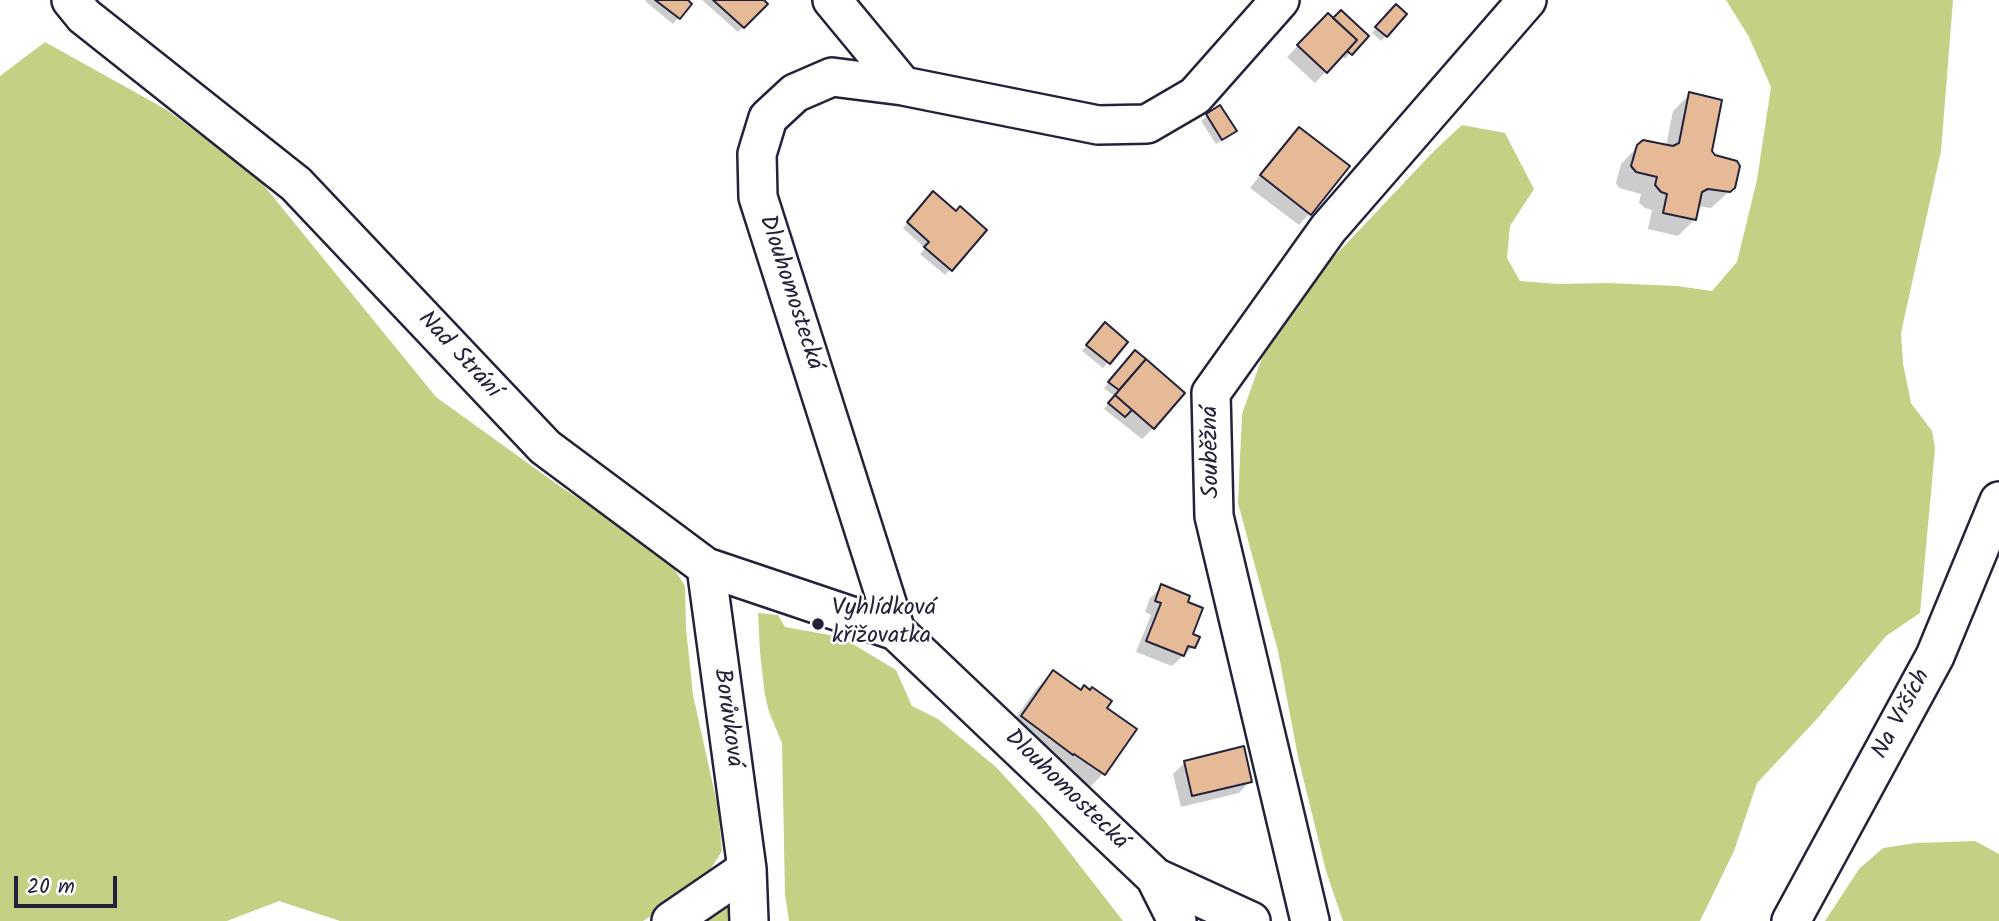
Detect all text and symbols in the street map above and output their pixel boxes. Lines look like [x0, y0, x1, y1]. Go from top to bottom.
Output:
street label: Dlouhomostecká [750, 212, 828, 374]
street label: Nad Strání [410, 306, 506, 406]
street label: Souběžná [1198, 405, 1228, 499]
place label: Vyhlídková křižovatka [832, 596, 936, 652]
marker: Vyhlídková křižovatka [810, 616, 826, 632]
street label: Na Vrších [1867, 665, 1939, 765]
street label: Borůvková [705, 667, 747, 769]
street label: Dlouhomostecká [997, 725, 1133, 857]
scale bar [18, 862, 121, 906]
text: 20 m [27, 871, 75, 904]

